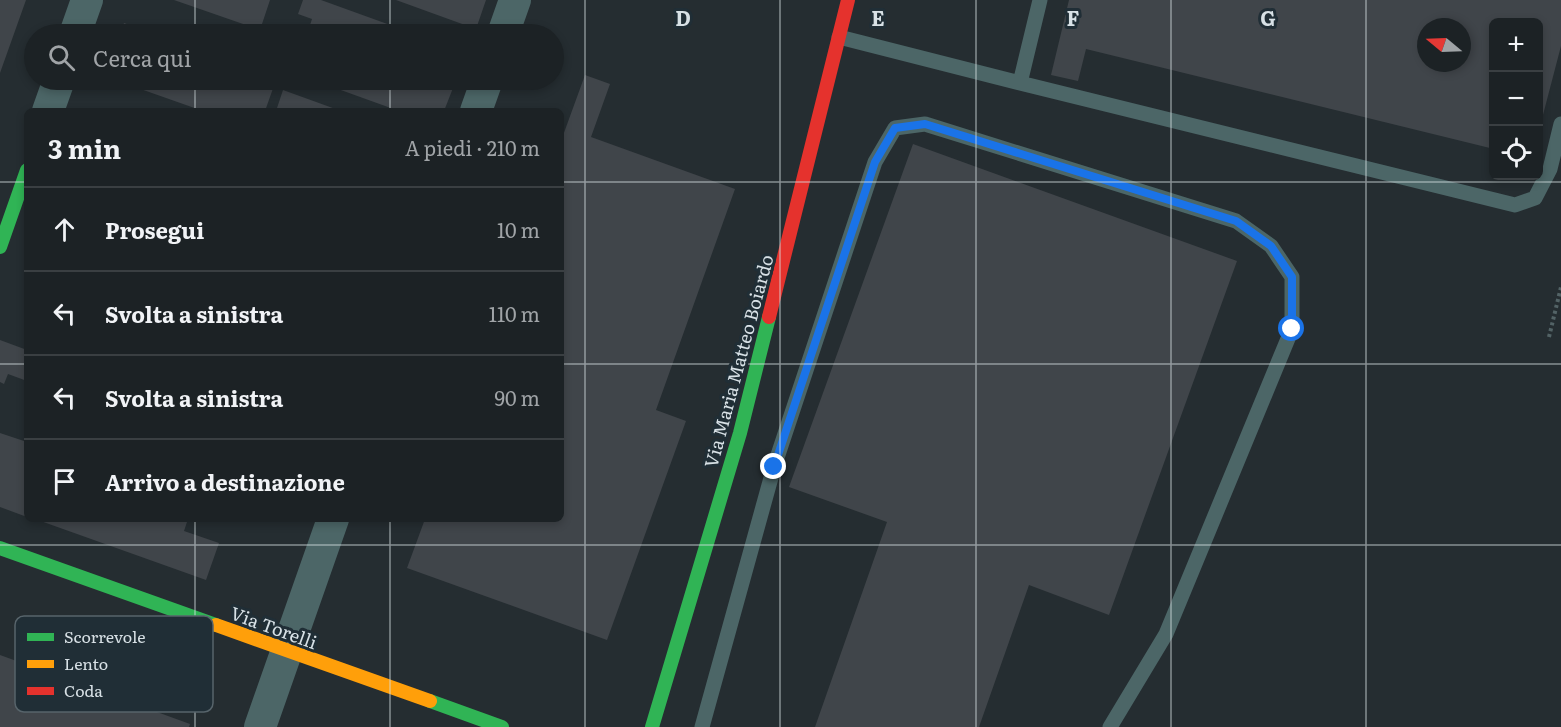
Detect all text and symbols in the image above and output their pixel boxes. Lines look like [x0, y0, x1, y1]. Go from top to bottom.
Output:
text: D [675, 2, 691, 32]
text: E [871, 2, 885, 32]
text: F [1067, 2, 1080, 32]
text: G [1260, 2, 1276, 32]
north arrow [1417, 18, 1471, 72]
map controls [1489, 18, 1543, 180]
button: + [1489, 18, 1543, 72]
search box [24, 24, 564, 90]
icon: search [45, 41, 78, 74]
text: Cerca qui [93, 41, 191, 74]
button: − [1489, 72, 1543, 126]
button: locate [1489, 126, 1543, 180]
text: 3 min [48, 128, 121, 167]
text: A piedi · 210 m [405, 132, 540, 162]
icon: ahead [48, 213, 81, 246]
text: Prosegui [105, 213, 204, 246]
text: 10 m [497, 214, 540, 244]
street label: Via Maria Matteo Boiardo [697, 251, 779, 471]
icon: left [48, 297, 81, 330]
text: Svolta a sinistra [105, 297, 283, 330]
text: 110 m [489, 298, 540, 328]
route start [1278, 315, 1304, 341]
icon: left [48, 381, 81, 414]
text: Svolta a sinistra [105, 381, 283, 414]
text: 90 m [495, 382, 540, 412]
route end [760, 453, 786, 479]
icon: arrive [48, 465, 81, 498]
text: Arrivo a destinazione [105, 465, 345, 498]
street label: Via Torelli [227, 599, 321, 655]
legend [15, 616, 213, 712]
text: Scorrevole [64, 624, 145, 648]
text: Lento [64, 651, 108, 675]
text: Coda [64, 678, 103, 702]

